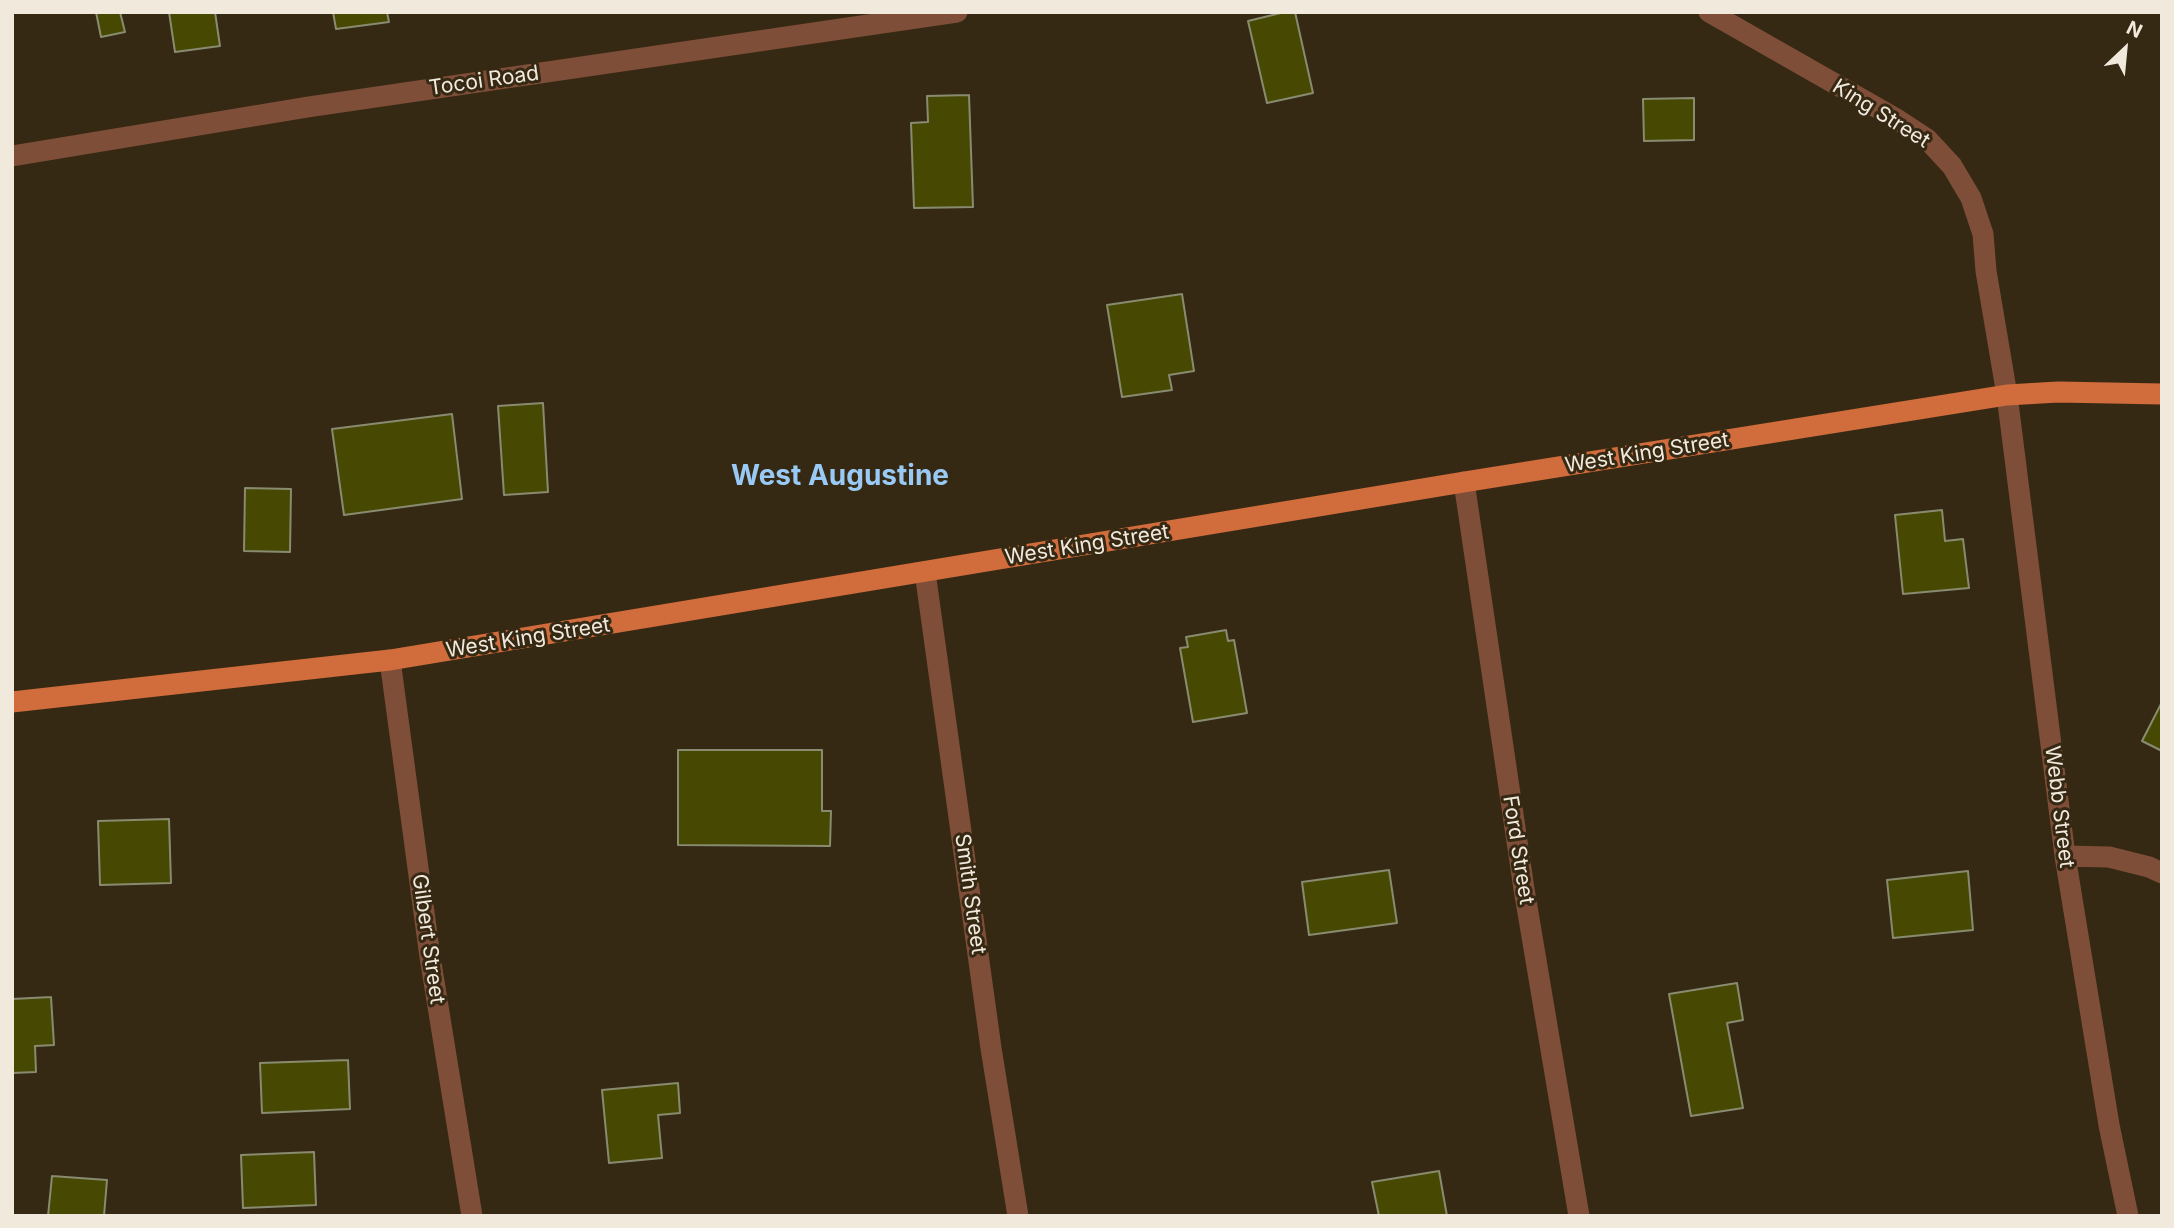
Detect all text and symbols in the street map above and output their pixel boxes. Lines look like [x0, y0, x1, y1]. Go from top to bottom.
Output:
north arrow [2090, 14, 2160, 84]
text: N [2123, 16, 2146, 43]
street label: Tocoi Road [427, 61, 541, 101]
street label: King Street [1828, 74, 1934, 154]
street label: West King Street [1563, 428, 1731, 478]
district label: West Augustine [731, 460, 949, 494]
street label: West King Street [1003, 520, 1171, 570]
street label: West King Street [444, 613, 612, 663]
street label: Webb Street [2039, 745, 2079, 869]
street label: Ford Street [1497, 794, 1539, 906]
street label: Smith Street [949, 832, 991, 956]
street label: Gilbert Street [406, 872, 450, 1006]

